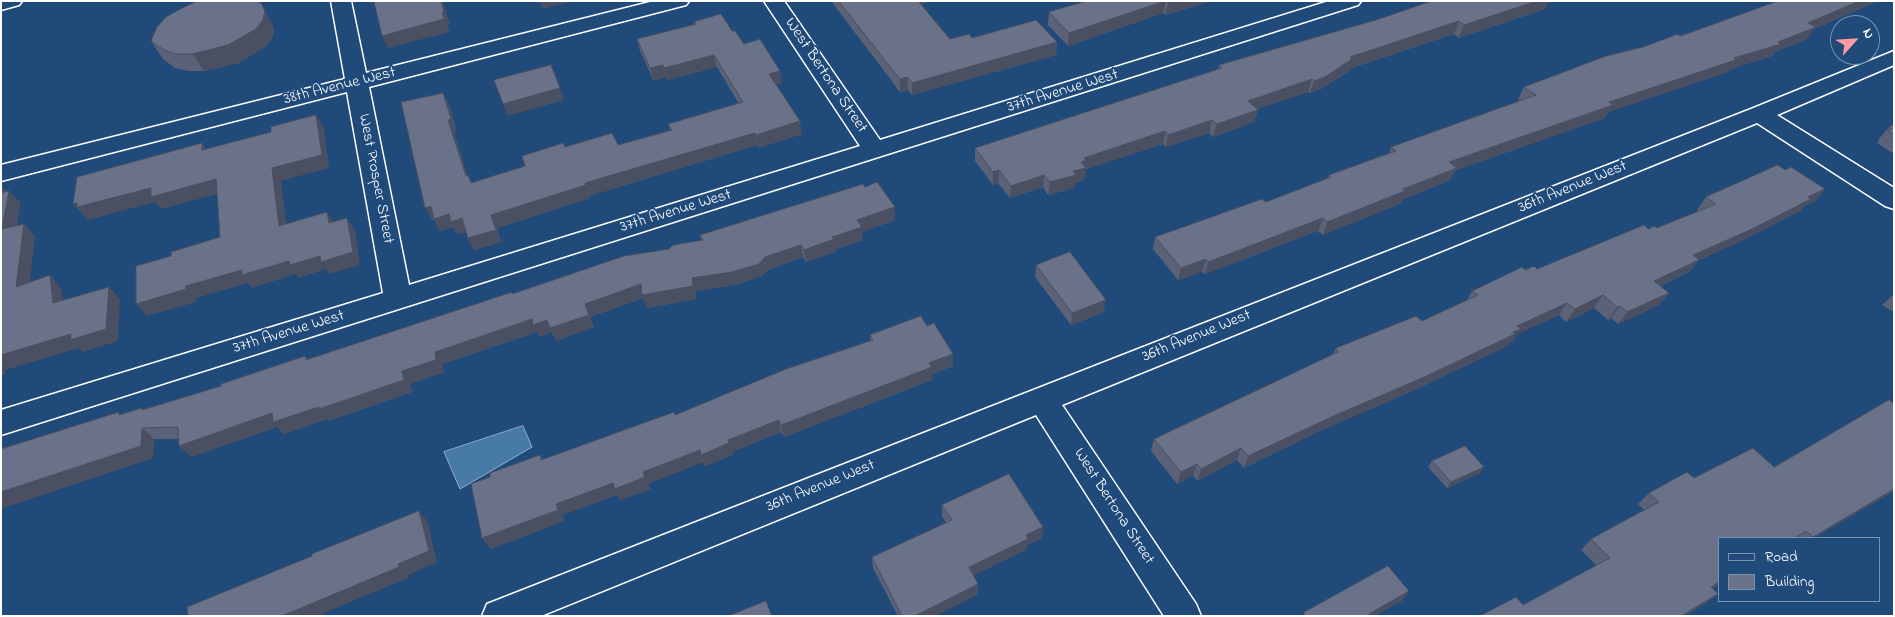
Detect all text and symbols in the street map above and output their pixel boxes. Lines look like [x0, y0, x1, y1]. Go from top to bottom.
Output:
street label: West Bertona Street [779, 15, 871, 137]
north arrow [1830, 15, 1880, 65]
text: N [1857, 25, 1880, 42]
street label: 38th Avenue West [282, 64, 398, 110]
street label: 37th Avenue West [1005, 66, 1121, 118]
street label: West Prosper Street [353, 112, 397, 246]
street label: 36th Avenue West [1516, 157, 1630, 219]
street label: 37th Avenue West [618, 186, 734, 238]
street label: 36th Avenue West [1140, 306, 1254, 368]
street label: 37th Avenue West [231, 307, 347, 359]
street label: West Bertona Street [1068, 445, 1158, 569]
street label: 36th Avenue West [764, 456, 878, 518]
legend [1718, 537, 1880, 602]
text: Road [1765, 546, 1798, 568]
text: Building [1765, 571, 1814, 593]

